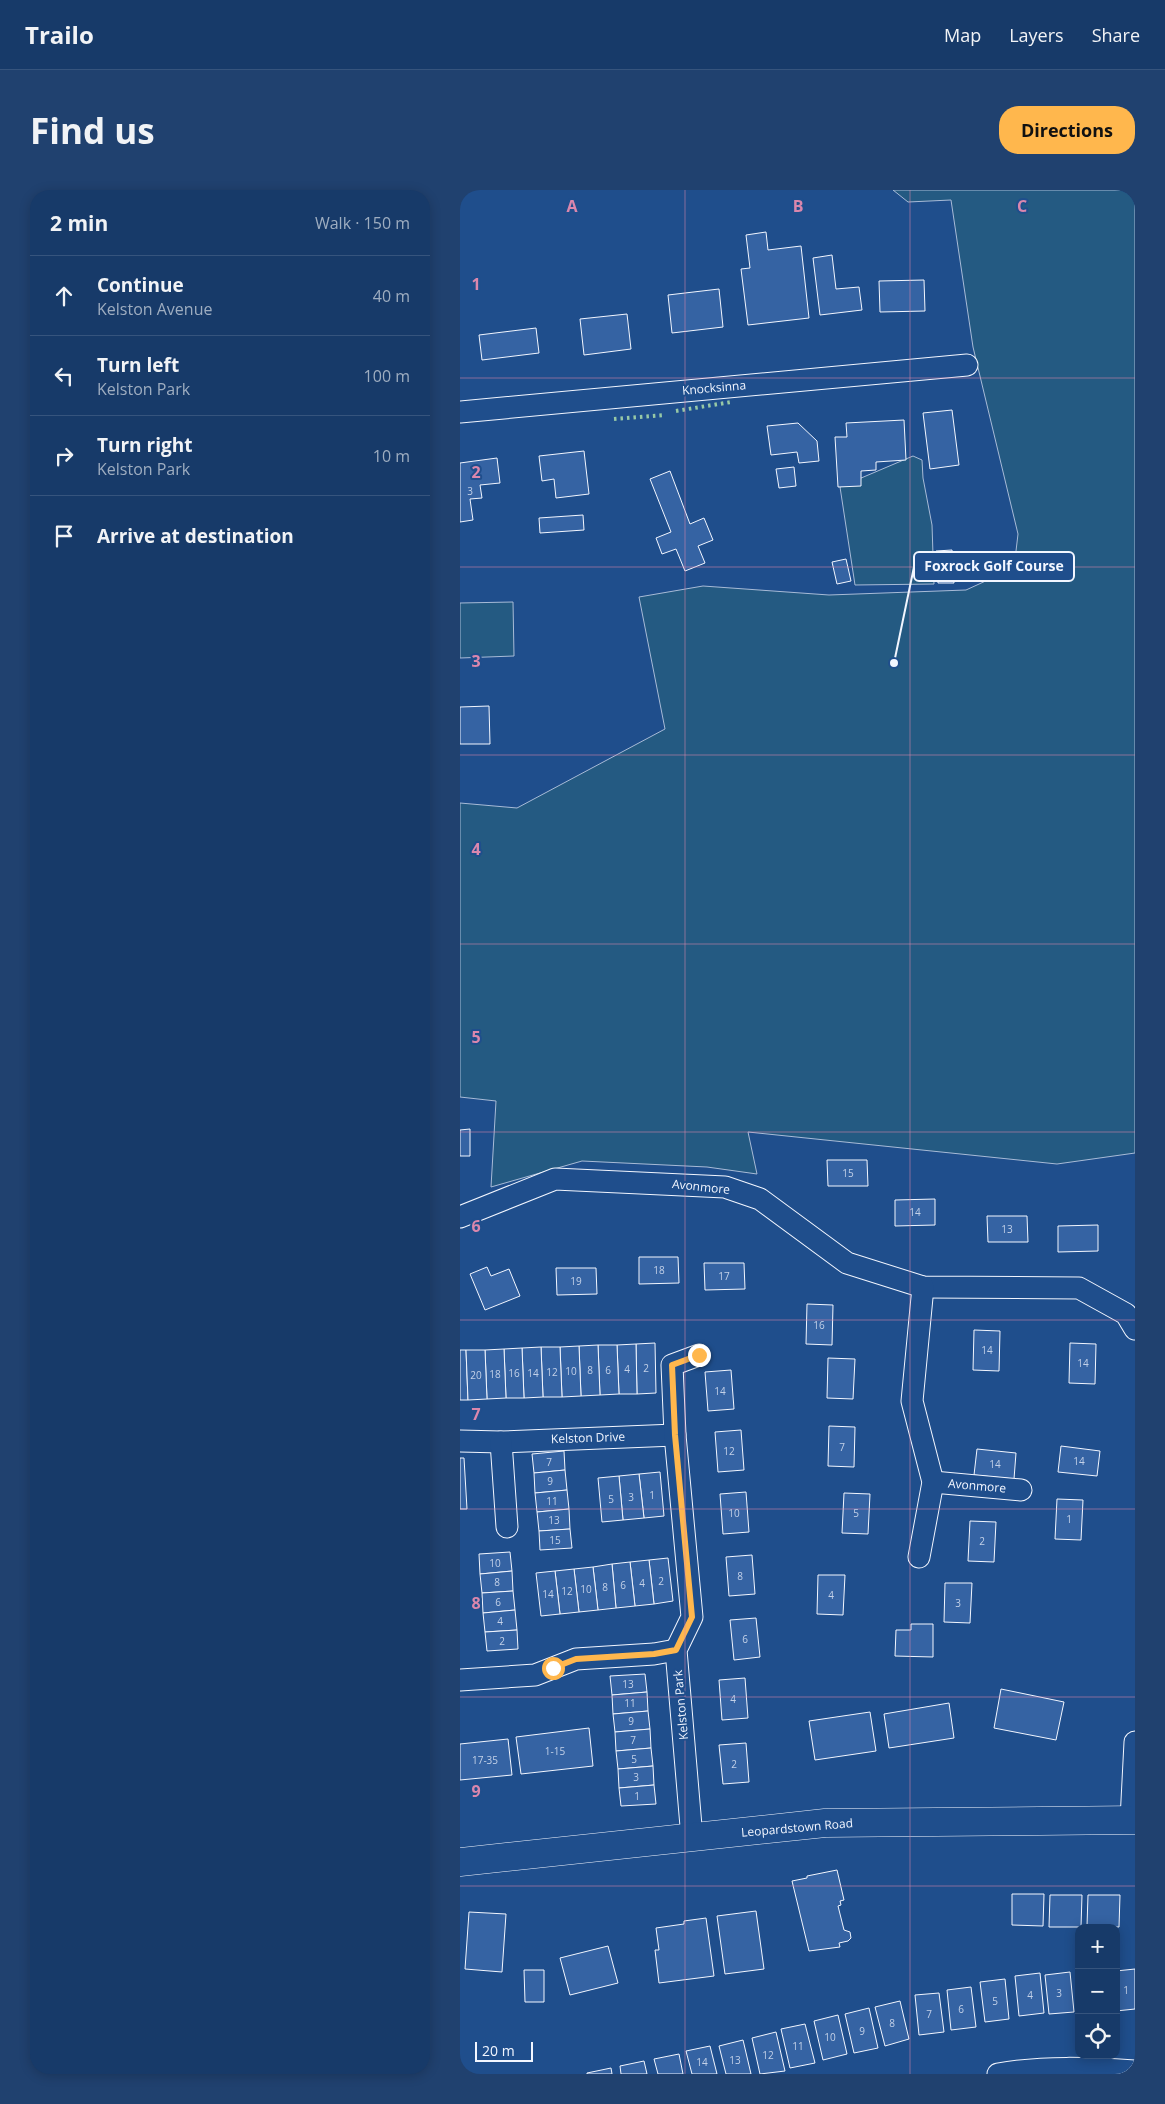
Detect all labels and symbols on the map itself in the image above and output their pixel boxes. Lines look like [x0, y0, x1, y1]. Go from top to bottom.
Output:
text: A [566, 195, 578, 217]
text: B [793, 195, 803, 217]
text: C [1017, 195, 1027, 217]
text: 1 [471, 273, 481, 295]
street label: Knocksinna [681, 376, 747, 399]
text: 2 [471, 461, 481, 483]
house number: 3 [467, 484, 473, 498]
callout: Foxrock Golf Course [914, 552, 1074, 581]
text: Foxrock Golf Course [924, 556, 1064, 575]
text: 3 [471, 650, 481, 672]
text: 4 [471, 838, 481, 860]
text: 5 [471, 1026, 481, 1048]
house number: 15 [842, 1166, 854, 1180]
street label: Avonmore [671, 1175, 731, 1198]
house number: 14 [909, 1205, 921, 1219]
text: 6 [471, 1215, 481, 1237]
house number: 13 [1001, 1222, 1013, 1236]
house number: 18 [653, 1263, 665, 1277]
house number: 17 [718, 1269, 730, 1283]
house number: 19 [570, 1274, 582, 1288]
house number: 16 [813, 1318, 825, 1332]
house number: 14 [981, 1343, 993, 1357]
route end [688, 1344, 711, 1367]
house number: 14 [1077, 1356, 1089, 1370]
house number: 2 [643, 1361, 649, 1375]
house number: 4 [624, 1362, 630, 1376]
house number: 8 [587, 1363, 593, 1377]
house number: 6 [605, 1363, 611, 1377]
house number: 10 [565, 1364, 577, 1378]
house number: 12 [546, 1365, 558, 1379]
house number: 16 [508, 1366, 520, 1380]
house number: 14 [527, 1366, 539, 1380]
house number: 18 [489, 1367, 501, 1381]
house number: 20 [470, 1368, 482, 1382]
house number: 14 [714, 1384, 726, 1398]
text: 7 [471, 1403, 481, 1425]
street label: Kelston Drive [551, 1428, 626, 1447]
house number: 7 [839, 1440, 845, 1454]
house number: 12 [723, 1444, 735, 1458]
house number: 14 [1073, 1454, 1085, 1468]
house number: 7 [546, 1455, 552, 1469]
house number: 14 [989, 1457, 1001, 1471]
house number: 9 [547, 1474, 553, 1488]
street label: Avonmore [947, 1475, 1007, 1497]
house number: 1 [649, 1488, 655, 1502]
house number: 3 [628, 1490, 634, 1504]
house number: 5 [608, 1492, 614, 1506]
house number: 11 [546, 1494, 558, 1508]
house number: 10 [728, 1506, 740, 1520]
house number: 5 [853, 1506, 859, 1520]
house number: 1 [1066, 1512, 1072, 1526]
house number: 13 [548, 1513, 560, 1527]
house number: 15 [549, 1533, 561, 1547]
house number: 2 [979, 1534, 985, 1548]
house number: 10 [489, 1556, 501, 1570]
house number: 8 [737, 1569, 743, 1583]
house number: 2 [658, 1574, 664, 1588]
house number: 8 [494, 1575, 500, 1589]
house number: 4 [639, 1576, 645, 1590]
house number: 6 [620, 1578, 626, 1592]
house number: 8 [602, 1580, 608, 1594]
house number: 10 [580, 1582, 592, 1596]
house number: 12 [561, 1584, 573, 1598]
house number: 14 [542, 1587, 554, 1601]
house number: 4 [828, 1588, 834, 1602]
text: 8 [471, 1592, 481, 1614]
house number: 6 [495, 1595, 501, 1609]
house number: 3 [955, 1596, 961, 1610]
house number: 4 [497, 1614, 503, 1628]
house number: 6 [742, 1632, 748, 1646]
house number: 2 [499, 1634, 505, 1648]
route start [542, 1657, 565, 1680]
street label: Kelston Park [669, 1669, 692, 1741]
house number: 13 [622, 1677, 634, 1691]
house number: 4 [730, 1692, 736, 1706]
house number: 11 [624, 1696, 636, 1710]
house number: 9 [628, 1714, 634, 1728]
house number: 7 [630, 1733, 636, 1747]
house number: 1-15 [545, 1744, 565, 1758]
house number: 5 [631, 1752, 637, 1766]
house number: 17-35 [472, 1753, 498, 1767]
house number: 2 [731, 1757, 737, 1771]
house number: 3 [633, 1770, 639, 1784]
text: 9 [471, 1780, 481, 1802]
house number: 1 [634, 1789, 640, 1803]
street label: Leopardstown Road [740, 1814, 854, 1841]
house number: 1 [1123, 1983, 1129, 1997]
house number: 3 [1056, 1986, 1062, 2000]
house number: 4 [1027, 1988, 1033, 2002]
house number: 5 [992, 1994, 998, 2008]
house number: 6 [958, 2002, 964, 2016]
house number: 7 [926, 2007, 932, 2021]
house number: 8 [889, 2016, 895, 2030]
house number: 9 [859, 2024, 865, 2038]
house number: 10 [824, 2030, 836, 2044]
scale bar [475, 2039, 532, 2062]
house number: 11 [792, 2039, 804, 2053]
house number: 12 [762, 2048, 774, 2062]
house number: 13 [729, 2053, 741, 2067]
house number: 14 [696, 2055, 708, 2069]

